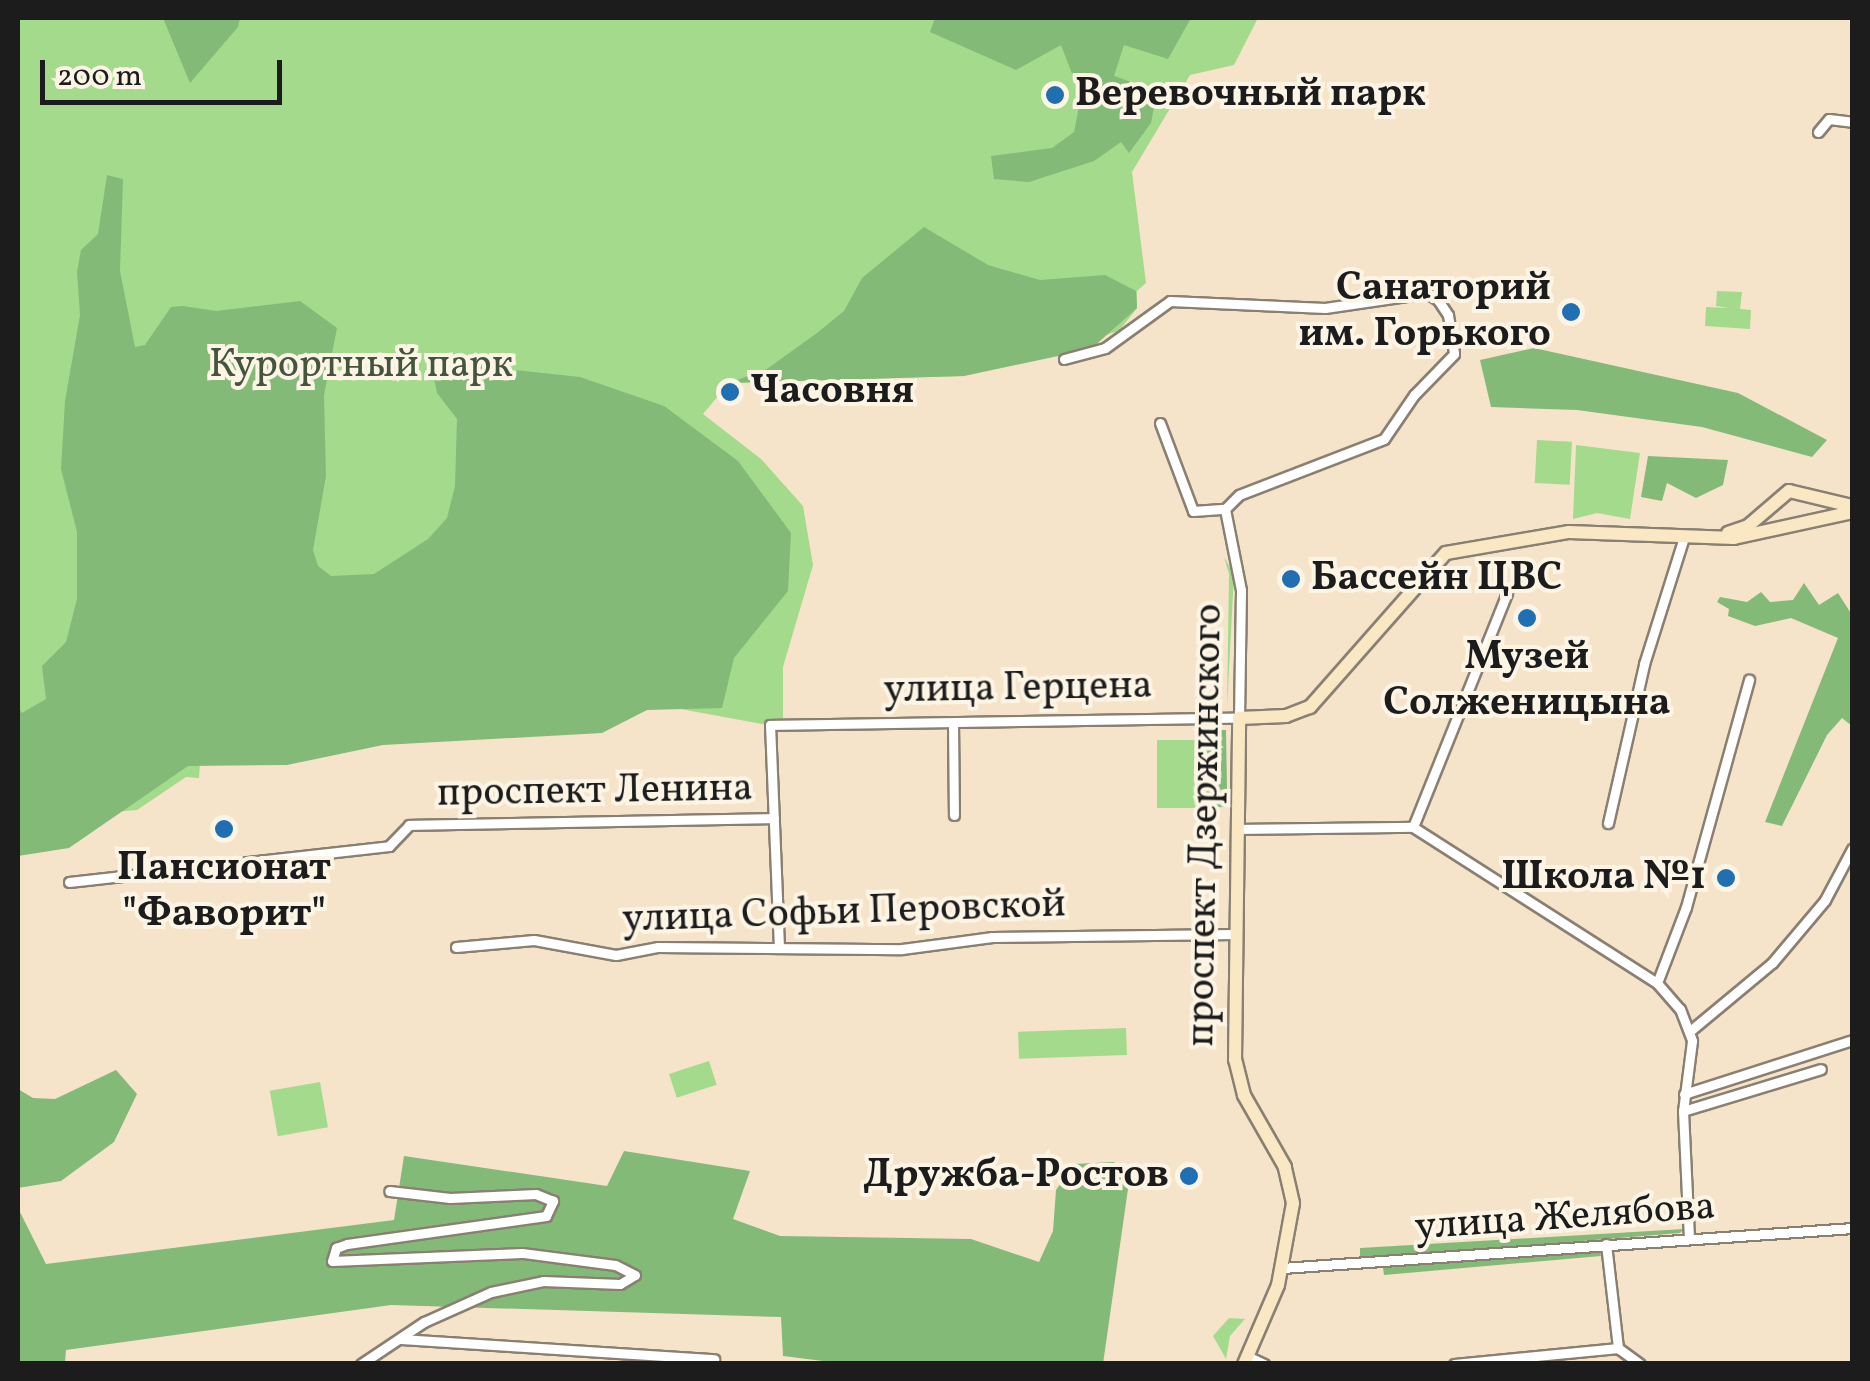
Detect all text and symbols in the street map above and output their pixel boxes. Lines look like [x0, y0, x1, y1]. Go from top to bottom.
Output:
scale bar [45, 40, 288, 102]
text: 200 m [57, 56, 142, 98]
place label: Веревочный парк [1075, 71, 1426, 119]
marker: Веревочный парк [1044, 84, 1066, 106]
place label: Санаторий им. Горького [1298, 265, 1551, 359]
marker: Санаторий им. Горького [1560, 301, 1582, 323]
park label: Курортный парк [209, 342, 513, 390]
place label: Часовня [750, 368, 914, 416]
marker: Часовня [719, 381, 741, 403]
place label: Бассейн ЦВС [1311, 555, 1562, 603]
marker: Бассейн ЦВС [1280, 568, 1302, 590]
street label: проспект Дзержинского [1178, 603, 1234, 1047]
marker: Музей Солженицына [1516, 607, 1538, 629]
place label: Музей Солженицына [1383, 634, 1671, 728]
street label: улица Герцена [883, 663, 1153, 715]
street label: проспект Ленина [437, 765, 753, 819]
marker: Пансионат "Фаворит" [213, 818, 235, 840]
place label: Пансионат "Фаворит" [117, 845, 331, 939]
place label: Школа №1 [1501, 854, 1706, 902]
marker: Школа №1 [1715, 867, 1737, 889]
street label: улица Софьи Перовской [621, 881, 1067, 945]
place label: Дружба-Ростов [863, 1152, 1169, 1200]
marker: Дружба-Ростов [1178, 1165, 1200, 1187]
street label: улица Желябова [1413, 1184, 1717, 1252]

